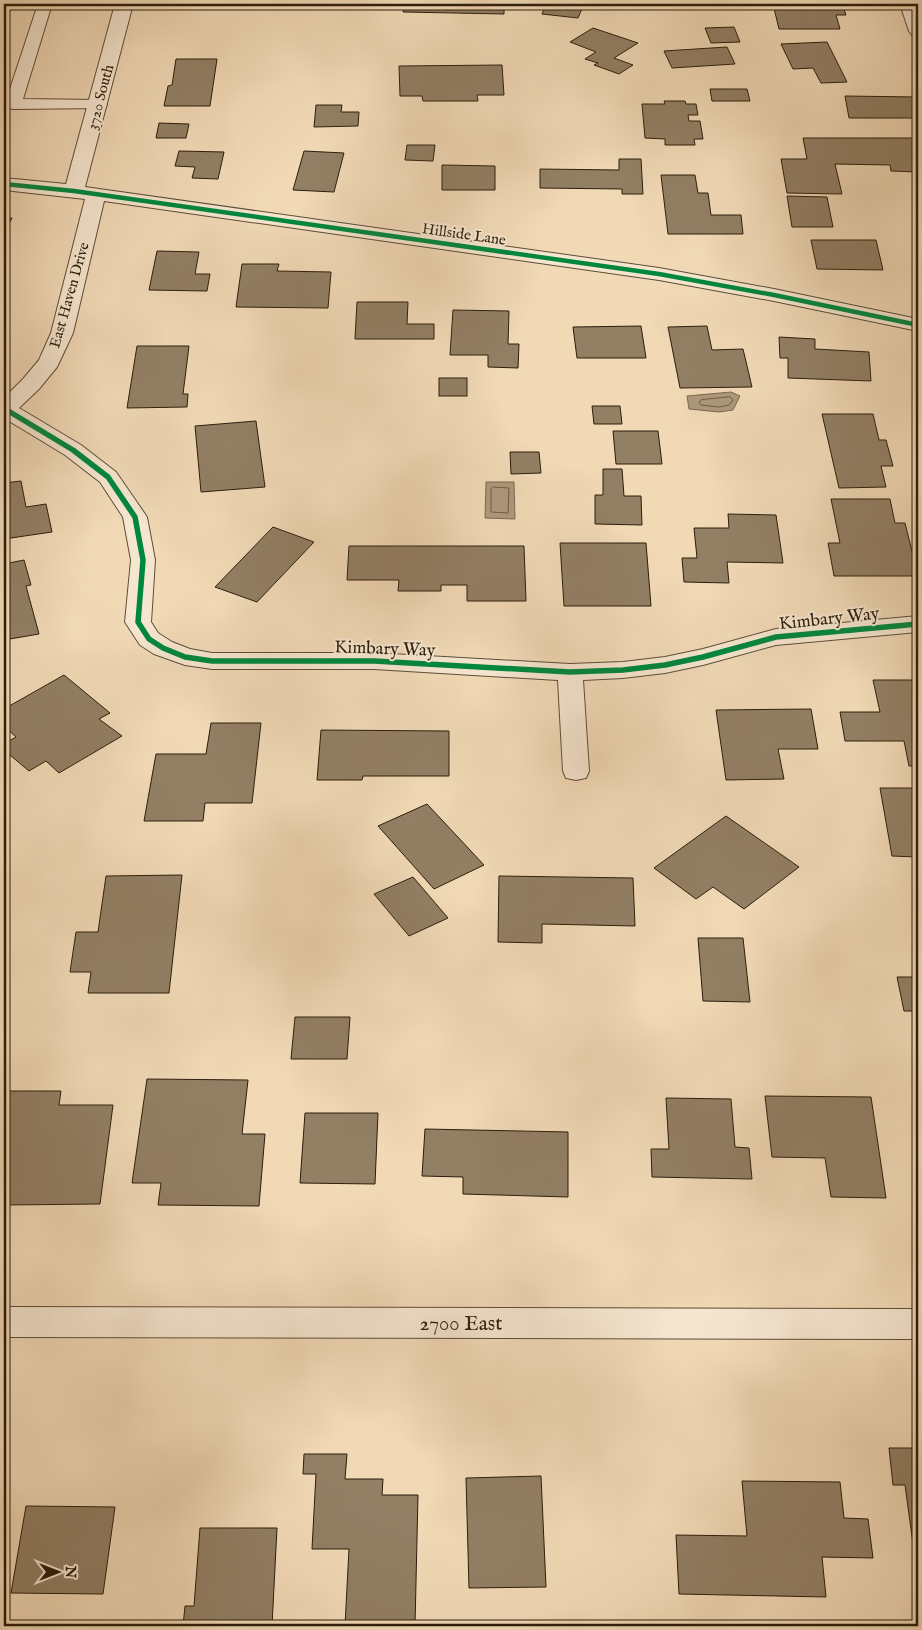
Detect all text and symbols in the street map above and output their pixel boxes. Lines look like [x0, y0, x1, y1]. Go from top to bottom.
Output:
street label: 3720 South [83, 62, 118, 132]
street label: Hillside Lane [421, 219, 507, 250]
street label: East Haven Drive [45, 240, 94, 350]
street label: Kimbary Way [778, 603, 881, 636]
street label: Kimbary Way [334, 636, 436, 663]
street label: 2700 East [420, 1311, 502, 1338]
north arrow [32, 1548, 82, 1598]
text: N [61, 1565, 79, 1578]

